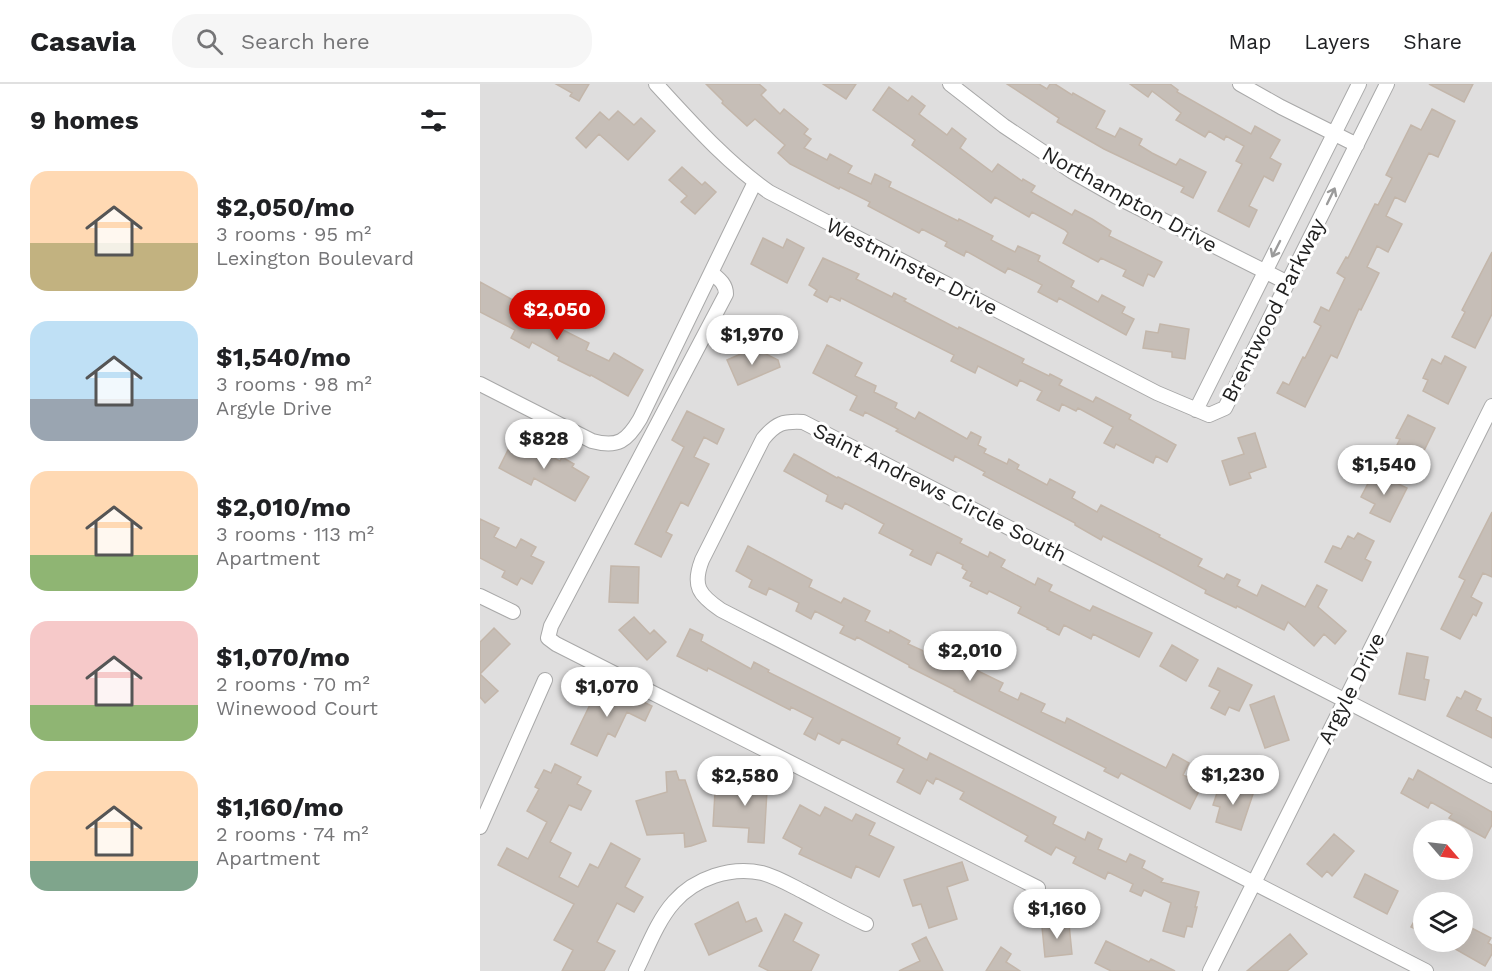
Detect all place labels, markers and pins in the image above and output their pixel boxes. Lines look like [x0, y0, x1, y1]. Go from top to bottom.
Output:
pin: $2,050 [508, 290, 606, 341]
pin: $1,970 [703, 315, 801, 366]
pin: $828 [508, 419, 580, 470]
pin: $1,540 [1335, 445, 1433, 496]
pin: $2,010 [921, 631, 1019, 682]
pin: $1,070 [558, 667, 656, 718]
pin: $1,230 [1184, 755, 1282, 806]
pin: $2,580 [696, 756, 794, 807]
pin: $1,160 [1008, 889, 1106, 940]

